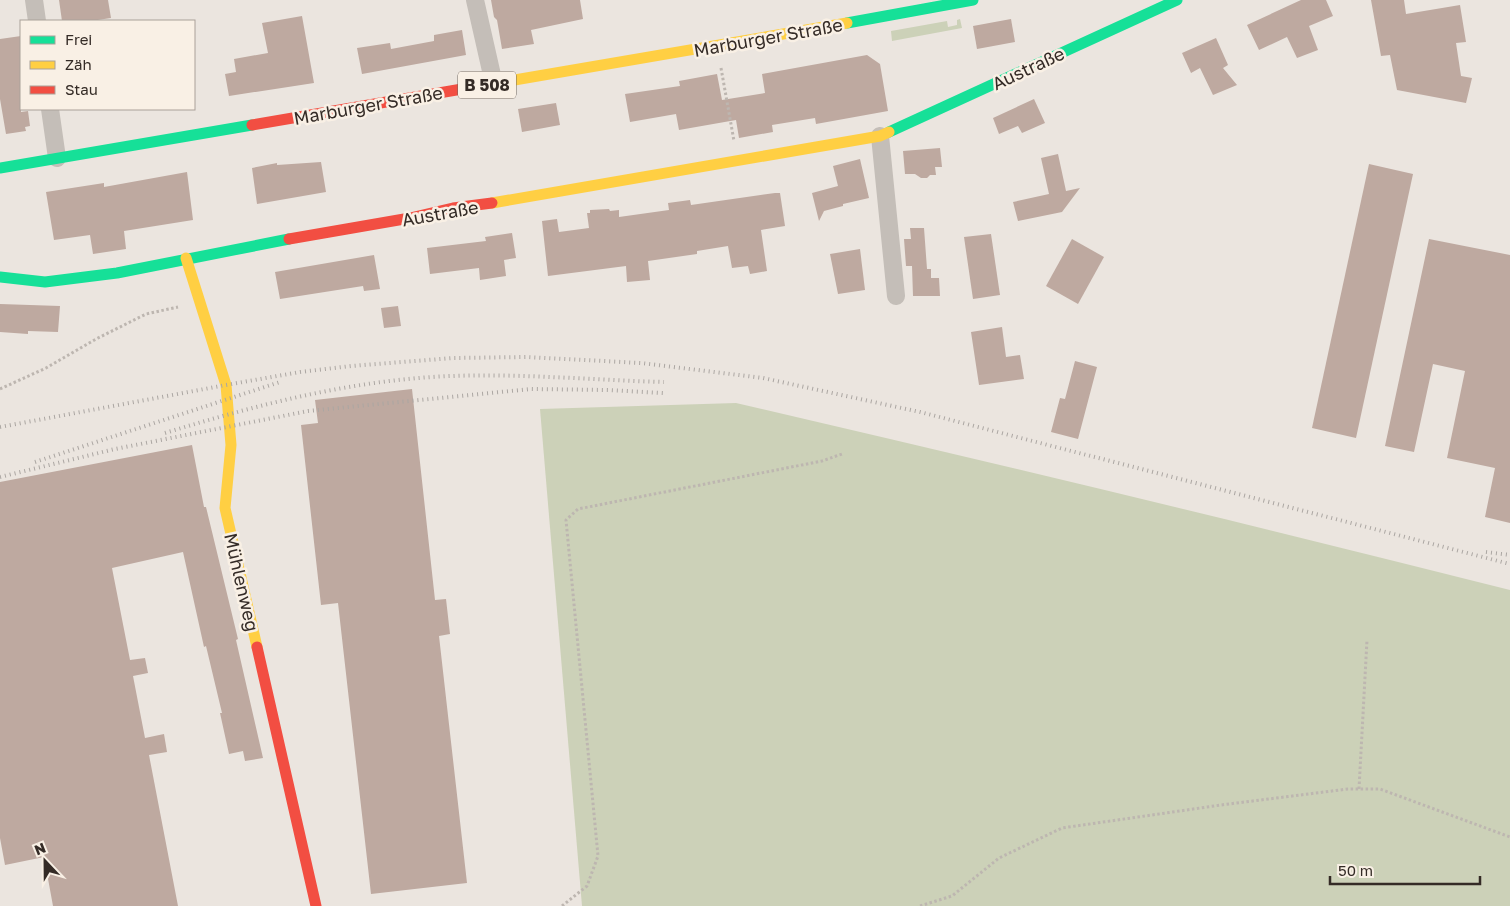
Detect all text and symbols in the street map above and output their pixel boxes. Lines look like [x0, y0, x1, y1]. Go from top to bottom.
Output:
street label: Marburger Straße [692, 13, 844, 61]
legend [20, 20, 195, 110]
text: Frei [65, 30, 92, 48]
street label: Austraße [988, 42, 1068, 94]
text: Zäh [65, 55, 92, 73]
road number: B 508 [458, 72, 516, 98]
text: Stau [65, 80, 98, 98]
street label: Marburger Straße [292, 81, 444, 129]
street label: Austraße [400, 195, 480, 231]
street label: Mühlenweg [220, 531, 264, 633]
north arrow [20, 836, 70, 886]
text: N [32, 839, 48, 858]
scale bar [1330, 854, 1480, 886]
text: 50 m [1338, 861, 1373, 879]

